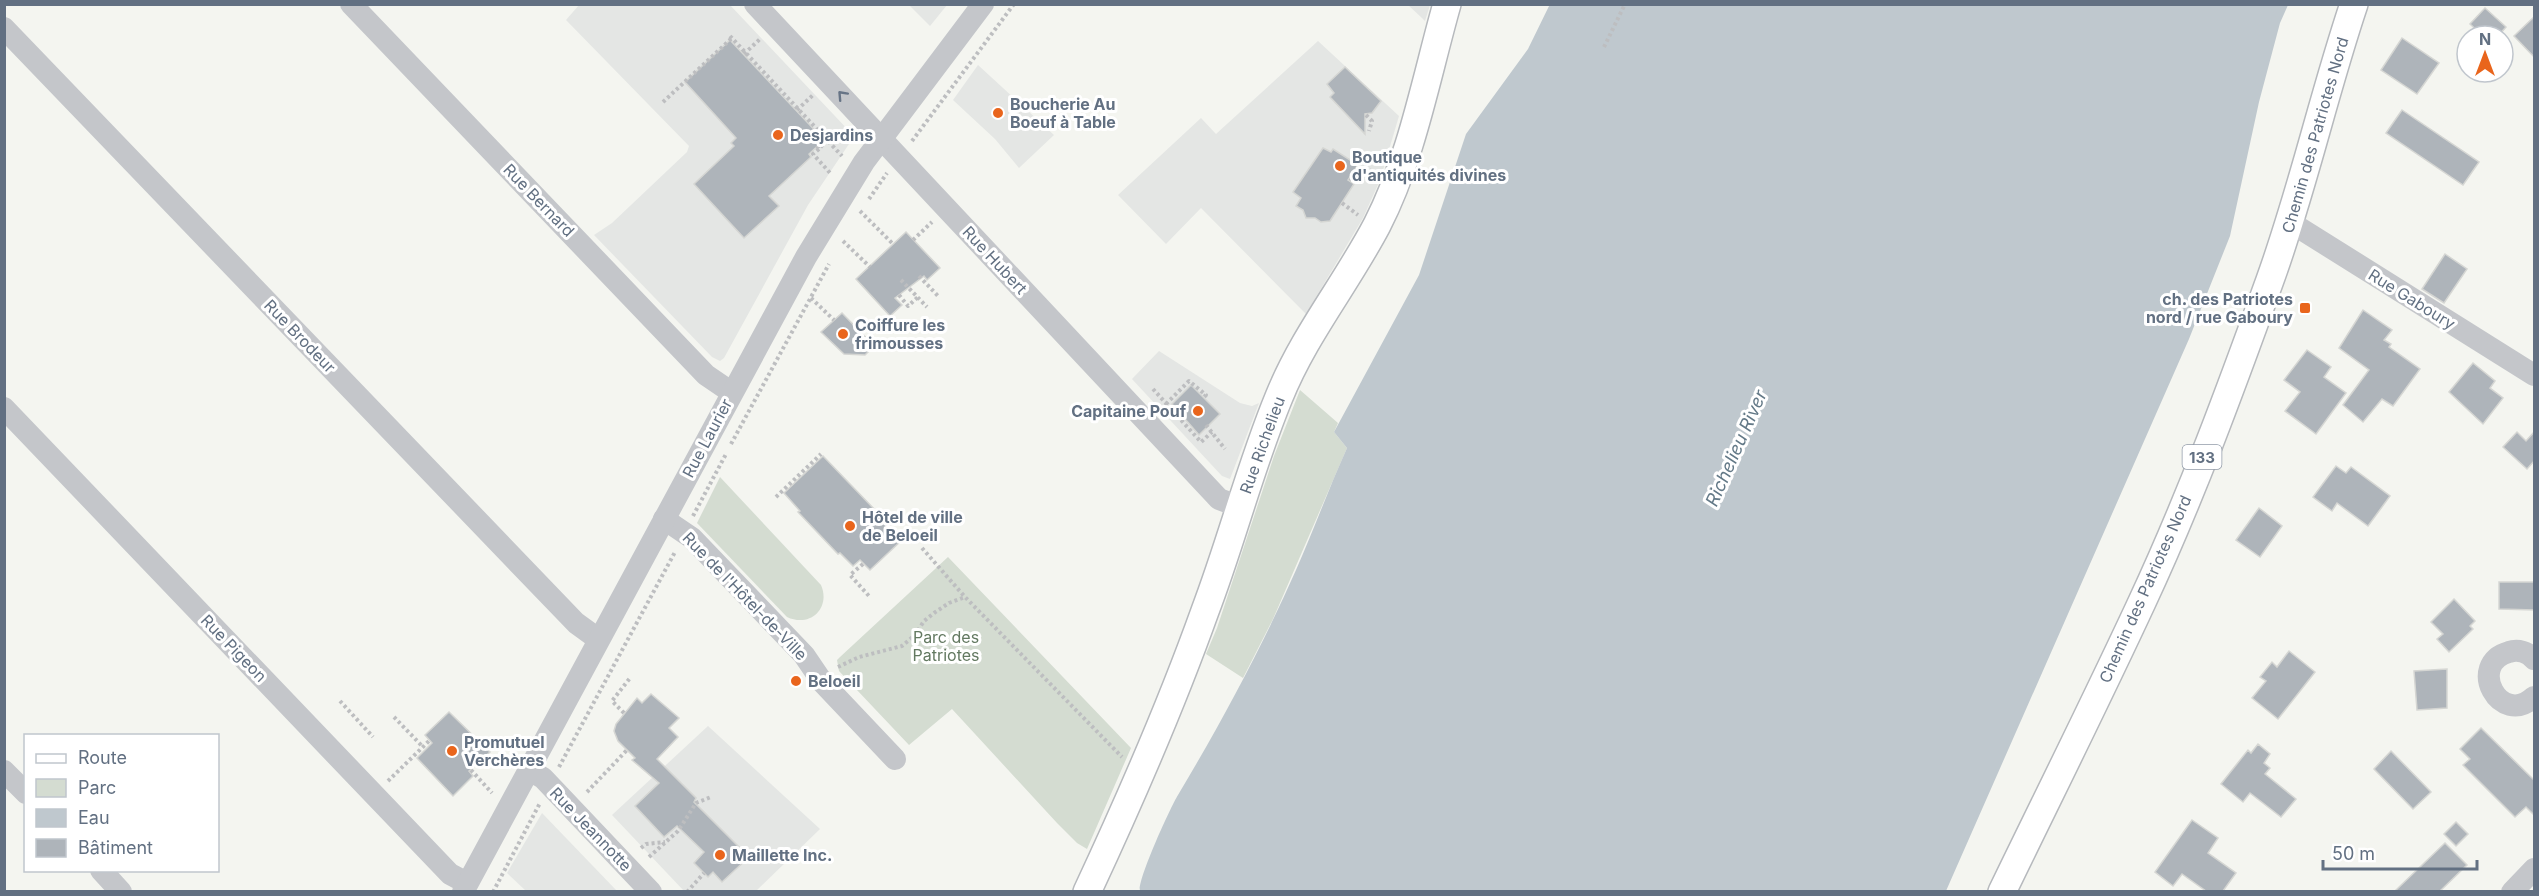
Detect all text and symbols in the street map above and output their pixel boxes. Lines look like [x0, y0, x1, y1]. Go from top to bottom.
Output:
north arrow [2455, 24, 2515, 84]
text: N [2479, 29, 2491, 49]
street label: Chemin des Patriotes Nord [2277, 35, 2353, 235]
one-way arrow [838, 92, 849, 102]
place label: Boucherie Au Boeuf à Table [1010, 94, 1116, 132]
marker: Boucherie Au Boeuf à Table [991, 106, 1005, 120]
place label: Desjardins [790, 125, 873, 145]
marker: Desjardins [771, 128, 785, 142]
place label: Boutique d'antiquités divines [1352, 147, 1506, 185]
street label: Rue Bernard [499, 159, 579, 241]
marker: Boutique d'antiquités divines [1333, 159, 1347, 173]
street label: Rue Hubert [959, 222, 1031, 298]
street label: Rue Gaboury [2365, 264, 2459, 334]
place label: ch. des Patriotes nord / rue Gaboury [2146, 289, 2293, 327]
street label: Rue Brodeur [260, 295, 340, 377]
marker: ch. des Patriotes nord / rue Gaboury [2298, 301, 2312, 315]
place label: Coiffure les frimousses [855, 315, 945, 353]
marker: Coiffure les frimousses [836, 327, 850, 341]
water label: Richelieu River [1701, 386, 1771, 509]
street label: Rue Richelieu [1235, 394, 1289, 496]
street label: Rue Laurier [678, 395, 736, 481]
place label: Capitaine Pouf [1071, 401, 1187, 421]
marker: Capitaine Pouf [1191, 404, 1205, 418]
road number: 133 [2182, 445, 2222, 469]
street label: Chemin des Patriotes Nord [2095, 492, 2195, 686]
place label: Hôtel de ville de Beloeil [862, 507, 963, 545]
marker: Hôtel de ville de Beloeil [843, 519, 857, 533]
street label: Rue de l'Hôtel-de-Ville [679, 528, 811, 664]
street label: Rue Pigeon [197, 610, 271, 686]
park label: Parc des Patriotes [912, 627, 980, 665]
place label: Beloeil [808, 671, 860, 691]
marker: Beloeil [789, 674, 803, 688]
place label: Promutuel Verchères [464, 732, 545, 770]
legend [24, 734, 219, 872]
marker: Promutuel Verchères [445, 744, 459, 758]
text: Route [78, 747, 127, 768]
text: Parc [78, 777, 116, 798]
street label: Rue Jeannotte [546, 783, 636, 875]
text: Eau [78, 807, 110, 828]
scale bar [2323, 833, 2478, 871]
text: Bâtiment [78, 837, 153, 858]
text: 50 m [2332, 843, 2375, 864]
place label: Maillette Inc. [732, 845, 832, 865]
marker: Maillette Inc. [713, 848, 727, 862]

